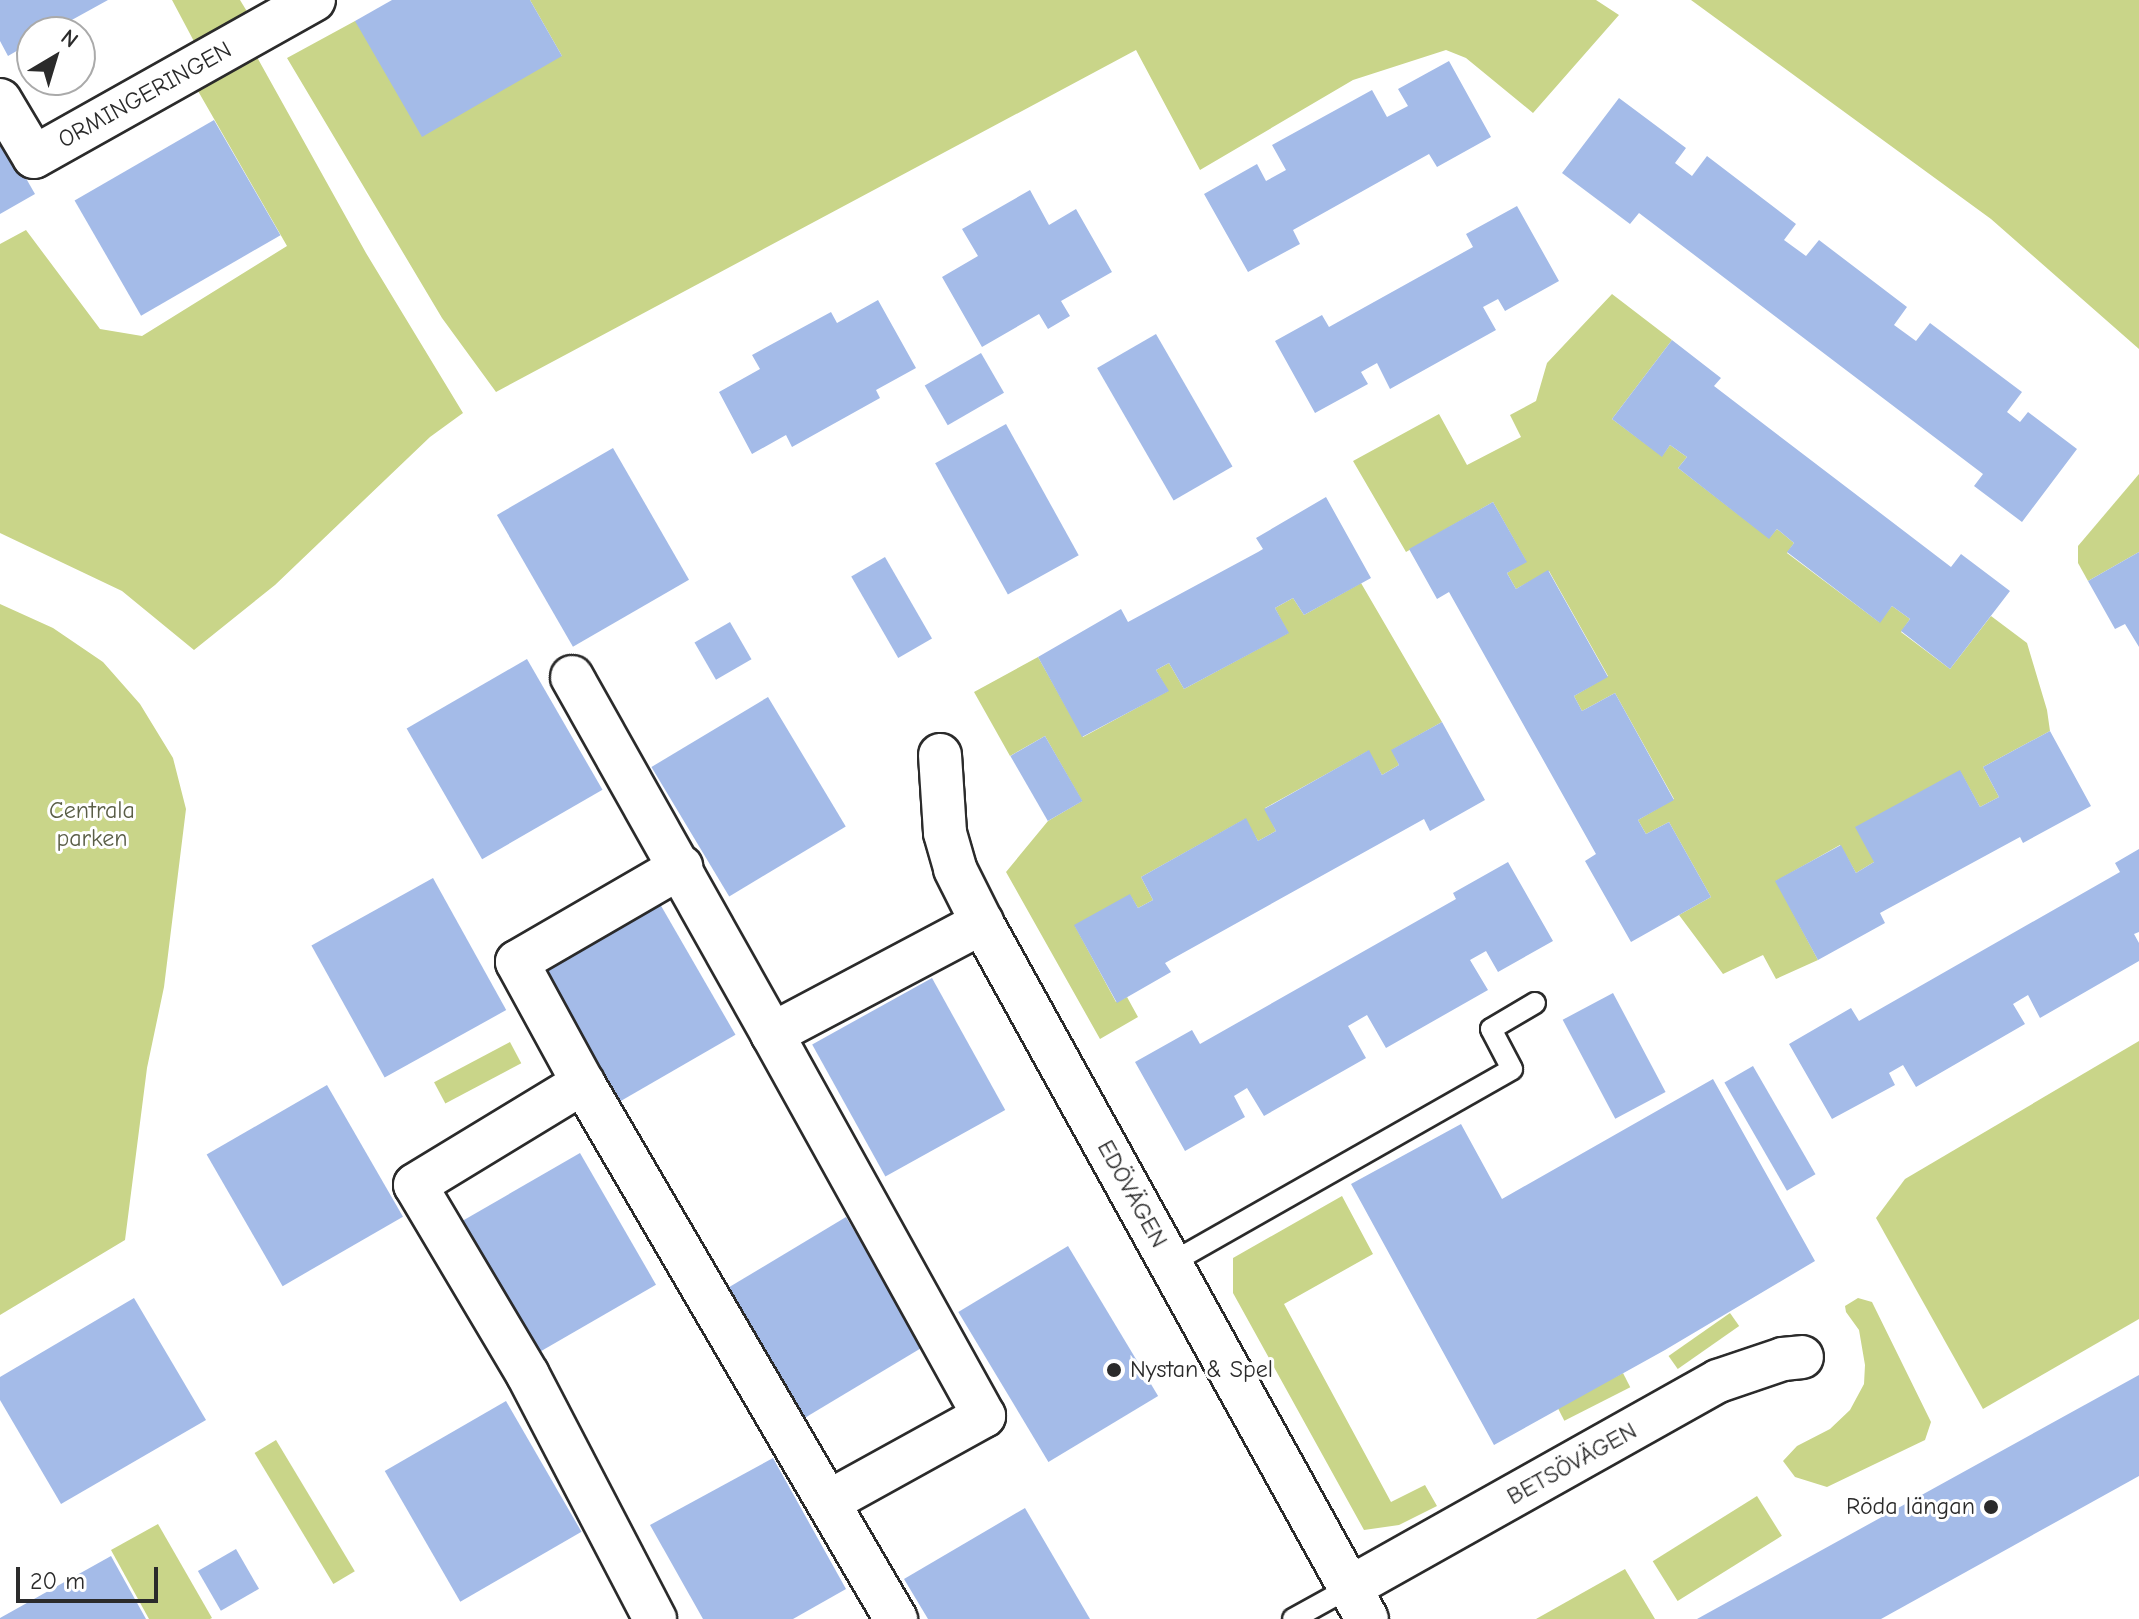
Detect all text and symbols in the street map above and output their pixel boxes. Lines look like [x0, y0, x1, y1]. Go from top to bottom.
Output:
north arrow [16, 16, 96, 96]
street label: ORMINGERINGEN [53, 35, 237, 155]
park label: Centrala parken [49, 797, 135, 853]
street label: EDÖVÄGEN [1091, 1135, 1173, 1253]
place label: Nystan & Spel [1130, 1356, 1273, 1384]
marker: Nystan & Spel [1105, 1361, 1123, 1379]
street label: BETSÖVÄGEN [1502, 1417, 1642, 1511]
place label: Röda längan [1846, 1493, 1975, 1521]
marker: Röda längan [1982, 1498, 2000, 1516]
scale bar [20, 1551, 162, 1601]
text: 20 m [30, 1567, 85, 1595]

